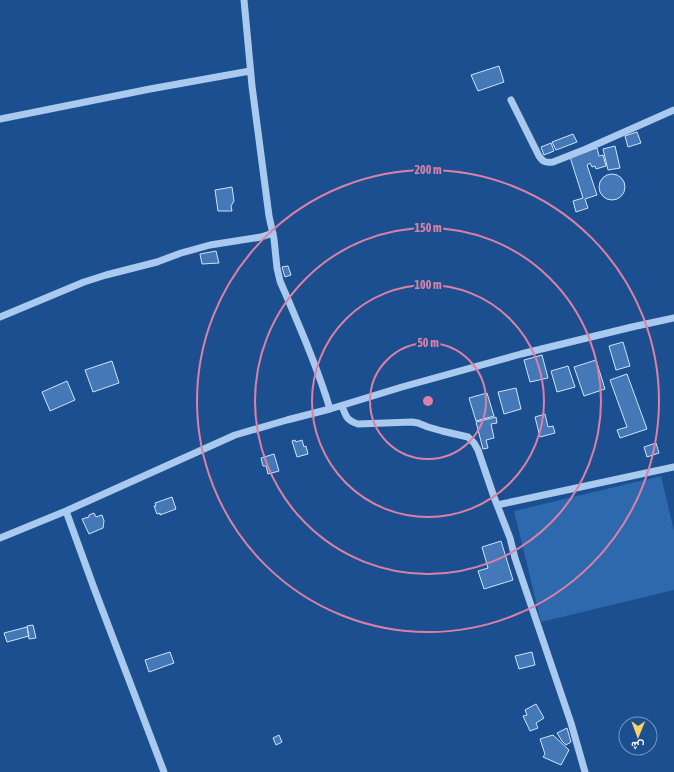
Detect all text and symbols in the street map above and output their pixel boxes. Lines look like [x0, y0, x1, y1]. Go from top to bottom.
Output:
text: 200 m [414, 163, 442, 177]
text: 150 m [414, 221, 442, 235]
text: 100 m [414, 278, 442, 292]
text: 50 m [417, 336, 439, 350]
centre of rings [421, 394, 435, 408]
north arrow [618, 716, 658, 756]
text: ش [631, 739, 645, 752]

